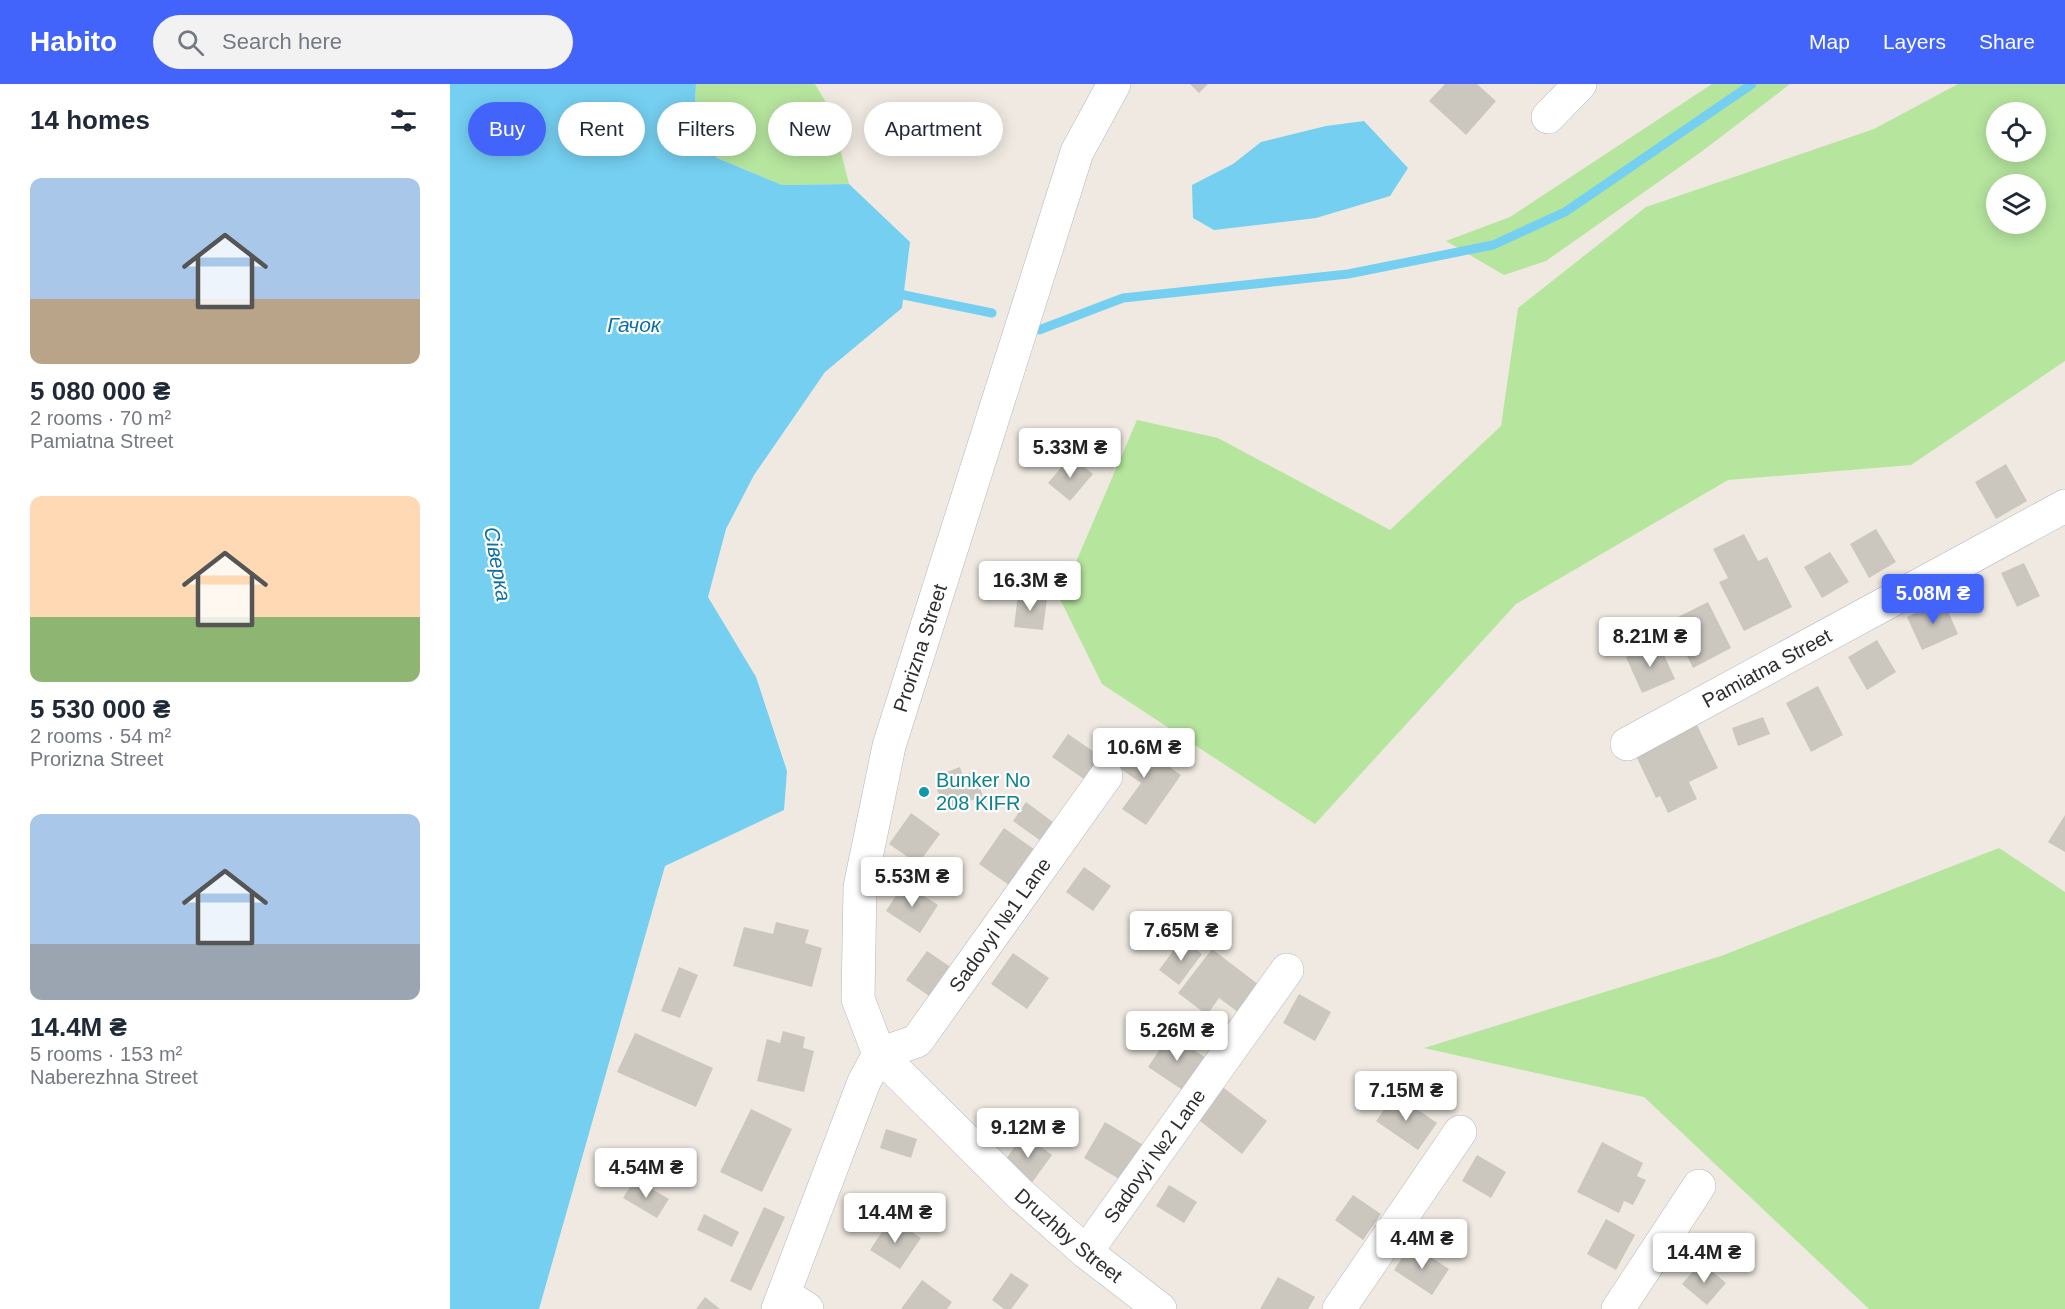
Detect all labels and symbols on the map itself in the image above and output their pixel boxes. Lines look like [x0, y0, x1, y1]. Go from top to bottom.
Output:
water label: Гачок [607, 313, 662, 336]
pin: 5.33M ₴ [1015, 428, 1125, 479]
water label: Сіверка [480, 525, 516, 603]
pin: 16.3M ₴ [975, 561, 1085, 612]
pin: 5.08M ₴ [1878, 574, 1988, 625]
street label: Prorizna Street [889, 581, 951, 715]
pin: 8.21M ₴ [1595, 617, 1705, 668]
street label: Pamiatna Street [1698, 624, 1835, 712]
pin: 10.6M ₴ [1089, 728, 1199, 779]
place label: Bunker No 208 KIFR [936, 769, 1031, 814]
marker: Bunker No 208 KIFR [917, 785, 931, 799]
street label: Sadovyi №1 Lane [945, 853, 1055, 996]
pin: 5.53M ₴ [857, 857, 967, 908]
pin: 7.65M ₴ [1126, 911, 1236, 962]
pin: 5.26M ₴ [1122, 1011, 1232, 1062]
pin: 7.15M ₴ [1351, 1071, 1461, 1122]
street label: Sadovyi №2 Lane [1099, 1085, 1210, 1227]
pin: 9.12M ₴ [973, 1108, 1083, 1159]
pin: 4.54M ₴ [591, 1148, 701, 1199]
street label: Druzhby Street [1011, 1184, 1127, 1287]
pin: 14.4M ₴ [840, 1193, 950, 1244]
pin: 4.4M ₴ [1373, 1219, 1471, 1270]
pin: 14.4M ₴ [1649, 1233, 1759, 1284]

